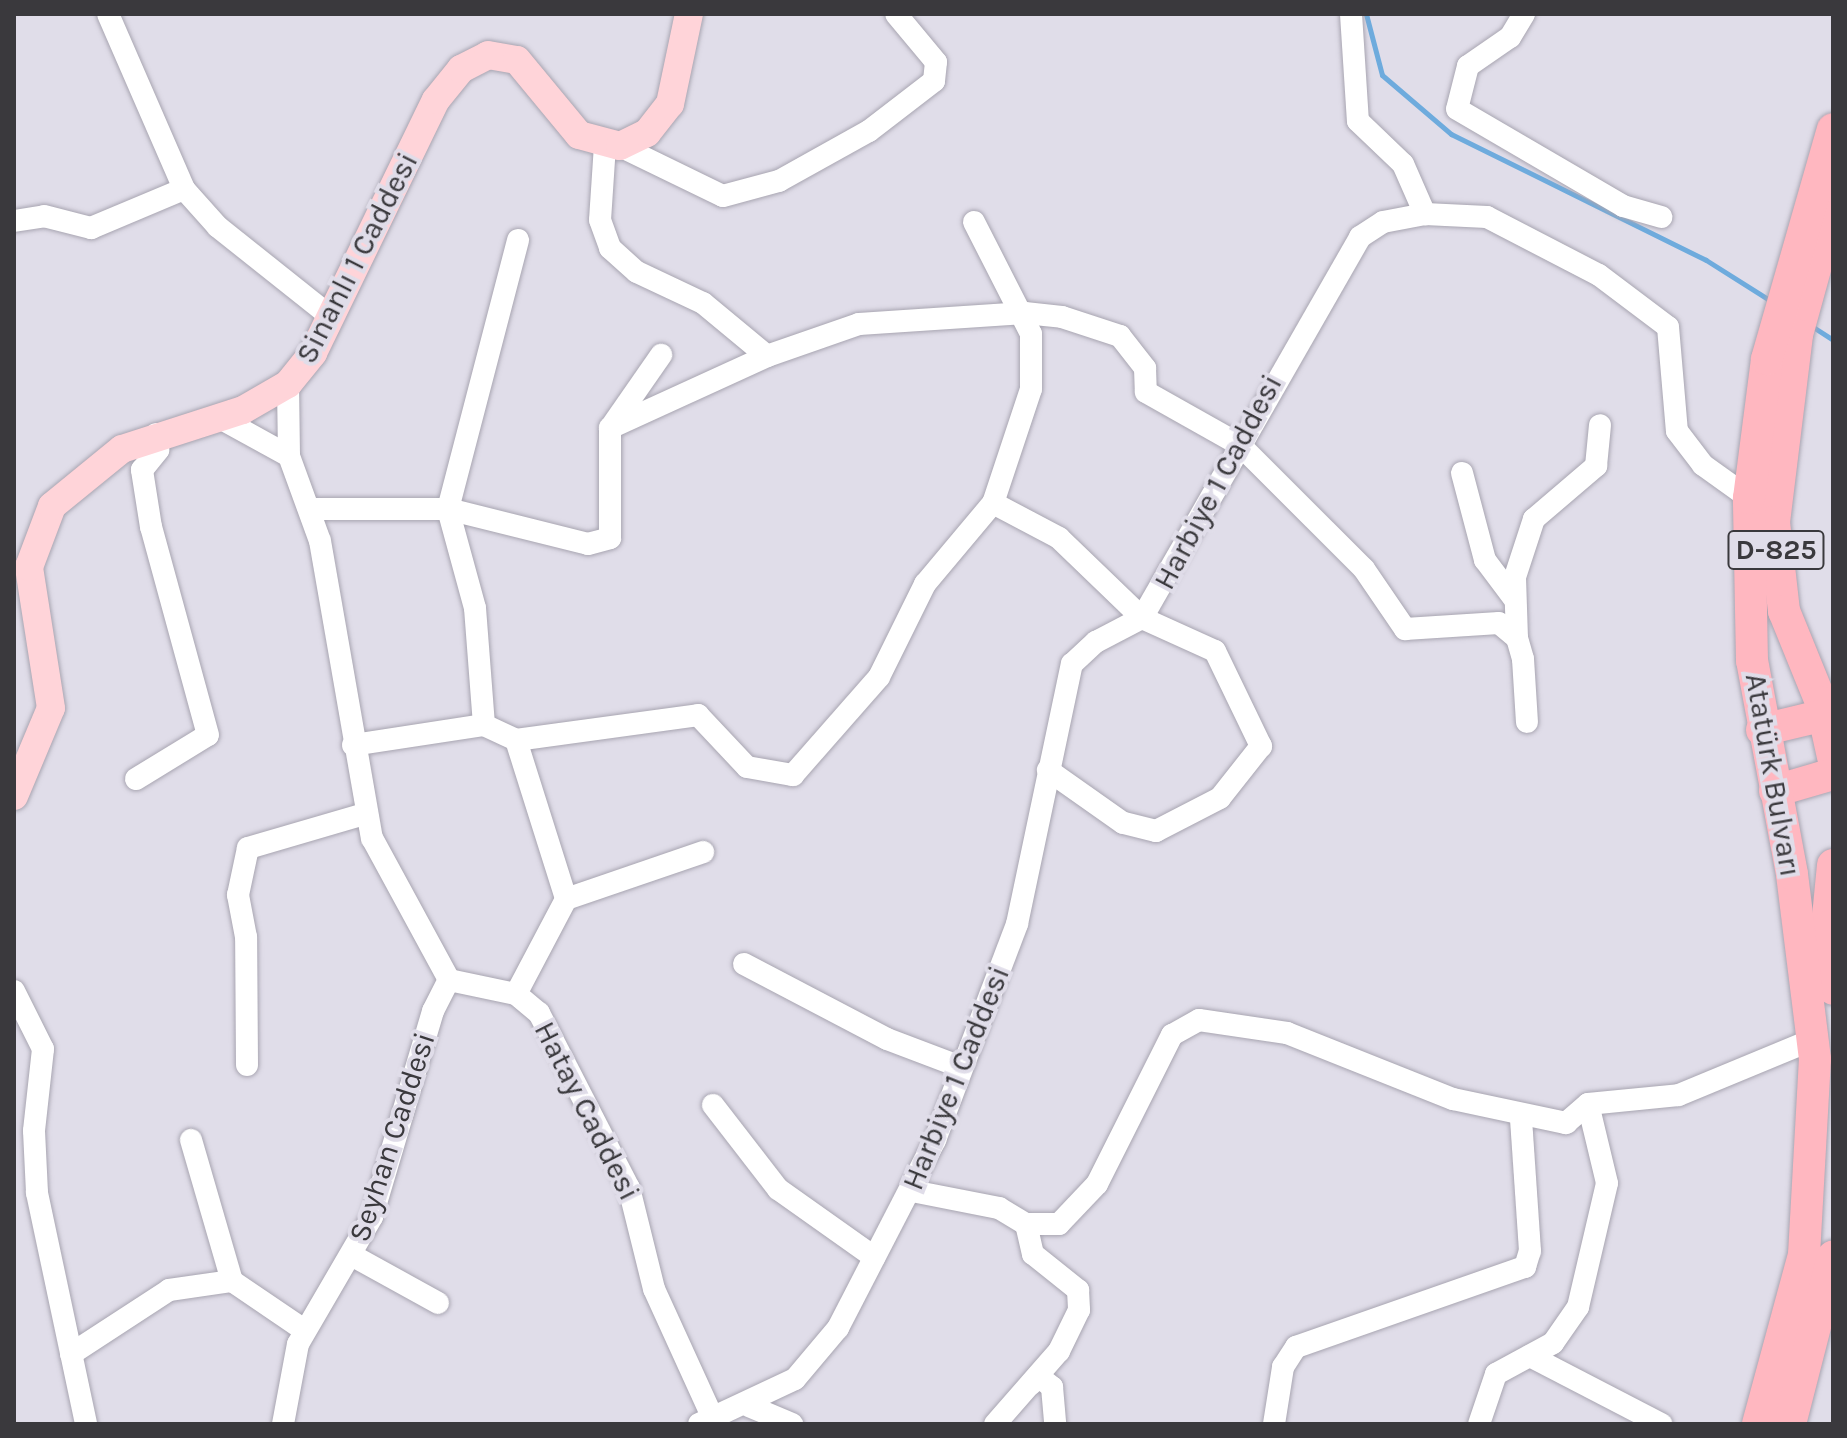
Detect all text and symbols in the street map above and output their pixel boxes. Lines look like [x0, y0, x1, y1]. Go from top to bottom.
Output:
street label: Sinanlı 1 Caddesi [288, 147, 426, 369]
street label: Harbiye 1 Caddesi [1146, 368, 1290, 596]
road number: D-825 [1726, 526, 1826, 574]
street label: Atatürk Bulvarı [1737, 670, 1809, 880]
street label: Harbiye 1 Caddesi [895, 961, 1017, 1195]
street label: Hatay Caddesi [526, 1016, 648, 1206]
street label: Seyhan Caddesi [341, 1028, 443, 1246]

